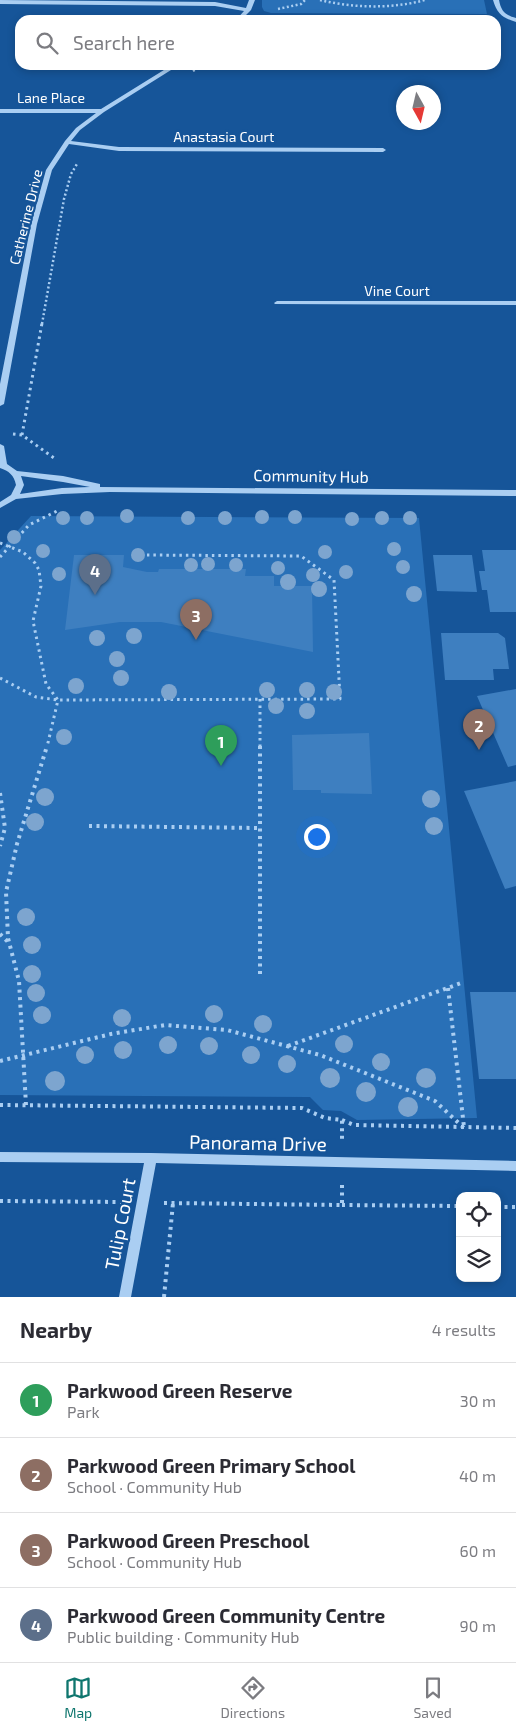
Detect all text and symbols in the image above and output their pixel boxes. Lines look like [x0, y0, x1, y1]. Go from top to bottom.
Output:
search box [15, 15, 501, 70]
icon: search [33, 29, 61, 57]
text: Search here [73, 31, 175, 54]
north arrow [396, 85, 441, 130]
street label: Lane Place [17, 89, 85, 106]
street label: Anastasia Court [174, 128, 274, 145]
street label: Catherine Drive [5, 167, 46, 266]
street label: Vine Court [364, 282, 430, 299]
street label: Community Hub [253, 465, 369, 486]
pin: 4 [79, 554, 111, 595]
pin: 3 [180, 599, 212, 640]
pin: 2 [463, 709, 495, 750]
pin: 1 [205, 725, 237, 766]
your location [304, 824, 330, 850]
street label: Panorama Drive [189, 1130, 327, 1155]
street label: Tulip Court [99, 1176, 140, 1272]
map controls [456, 1192, 501, 1282]
button: locate [456, 1192, 501, 1237]
button: layers [456, 1237, 501, 1282]
text: Nearby [20, 1317, 92, 1342]
text: 4 results [432, 1320, 496, 1339]
text: Parkwood Green Reserve [67, 1379, 292, 1402]
text: 1 [33, 1391, 39, 1410]
text: 30 m [460, 1391, 496, 1410]
text: Park [67, 1402, 100, 1421]
text: Parkwood Green Primary School [67, 1454, 355, 1477]
text: 2 [31, 1466, 41, 1485]
text: 40 m [459, 1466, 496, 1485]
text: School · Community Hub [67, 1477, 242, 1496]
text: Parkwood Green Preschool [67, 1529, 310, 1552]
text: 3 [31, 1541, 41, 1560]
text: 60 m [460, 1541, 496, 1560]
text: School · Community Hub [67, 1552, 242, 1571]
text: Parkwood Green Community Centre [67, 1604, 385, 1627]
text: 4 [31, 1616, 41, 1635]
text: 90 m [460, 1616, 496, 1635]
text: Public building · Community Hub [67, 1627, 299, 1646]
tab: Map [64, 1674, 92, 1721]
tab: Directions [221, 1674, 285, 1721]
tab: Saved [413, 1674, 452, 1721]

